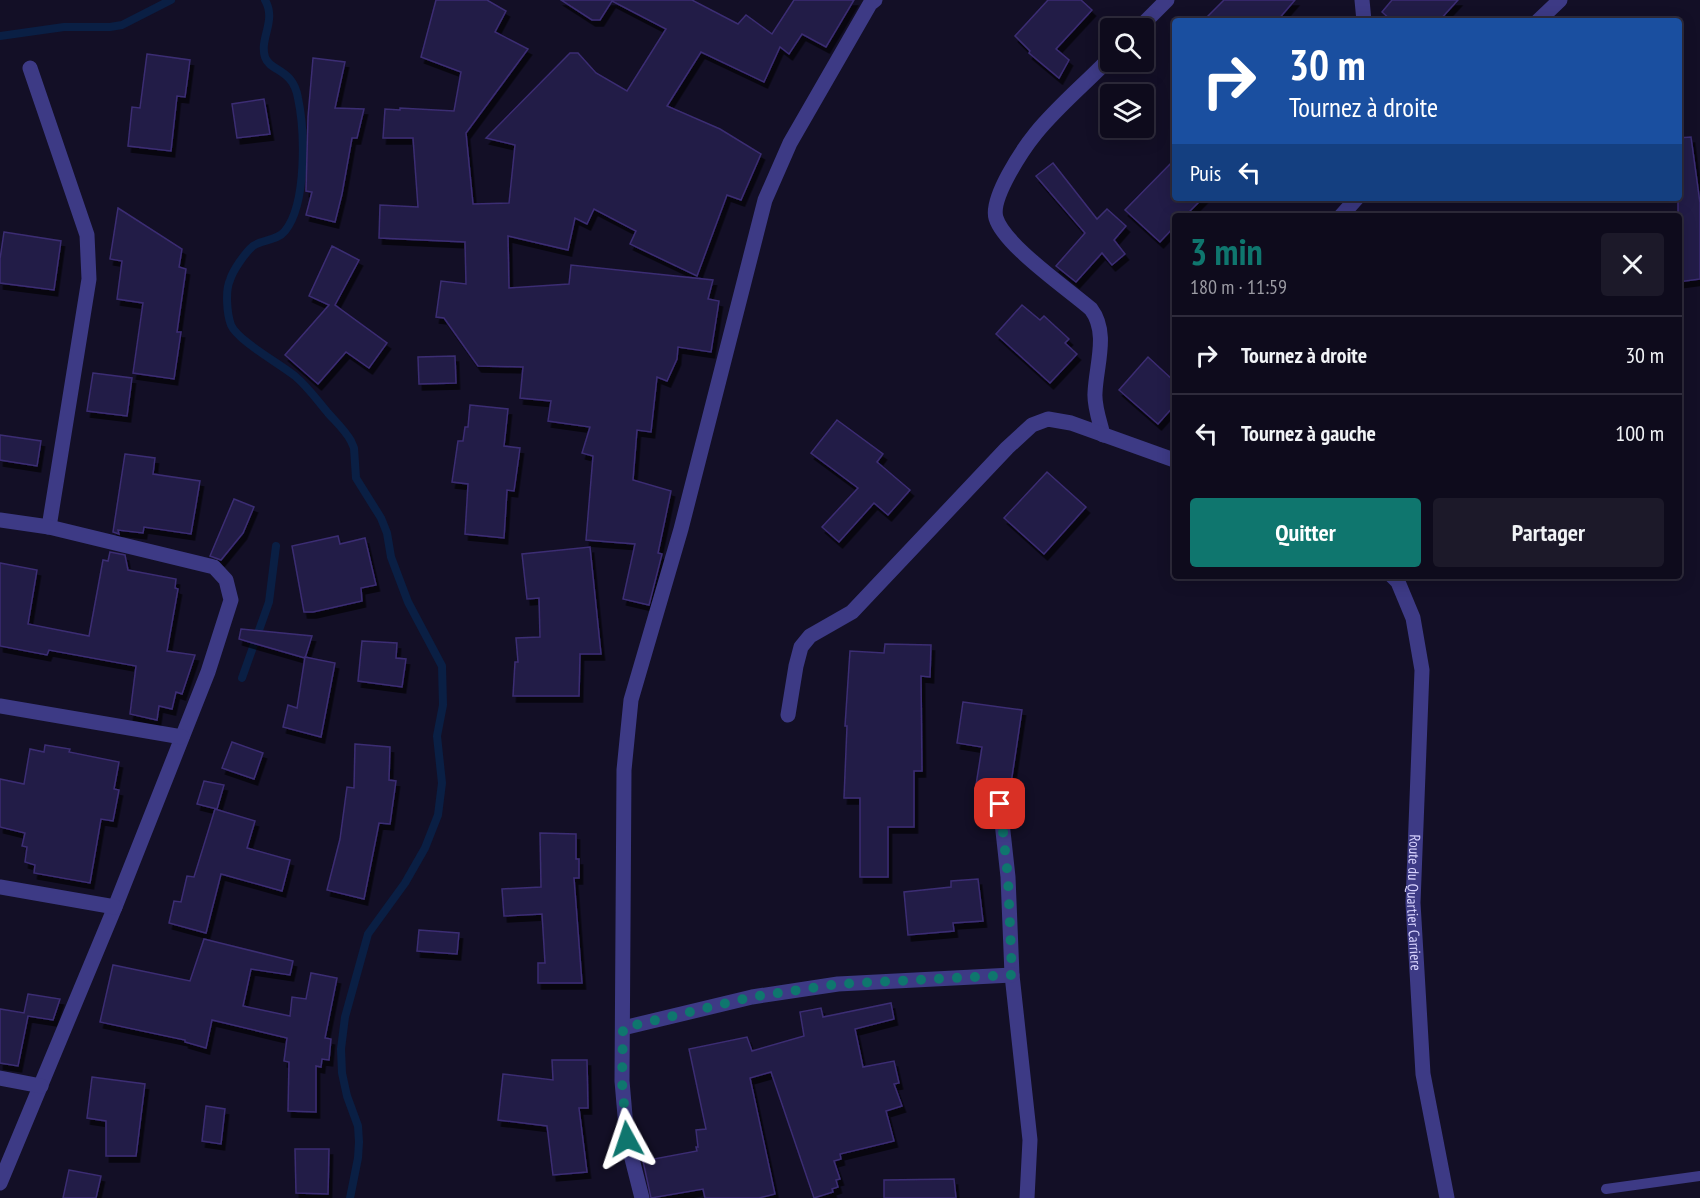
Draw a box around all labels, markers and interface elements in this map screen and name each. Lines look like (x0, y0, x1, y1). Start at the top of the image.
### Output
map controls (1100, 18, 1154, 138)
button: search (1100, 18, 1154, 72)
text: 30 m (1289, 37, 1366, 92)
icon: right (1190, 42, 1268, 120)
button: layers (1100, 84, 1154, 138)
text: Tournez à droite (1289, 90, 1438, 124)
icon: left (1233, 156, 1266, 189)
text: Puis (1190, 159, 1221, 187)
text: 3 min (1190, 228, 1263, 275)
button: close (1601, 233, 1664, 296)
text: 180 m · 11:59 (1190, 274, 1287, 300)
icon: right (1190, 339, 1223, 372)
text: Tournez à droite (1241, 341, 1367, 369)
text: 30 m (1625, 341, 1664, 369)
icon: left (1190, 417, 1223, 450)
text: Tournez à gauche (1241, 419, 1376, 447)
text: 100 m (1615, 419, 1664, 447)
button: Quitter (1190, 498, 1421, 567)
button: Partager (1433, 498, 1664, 567)
pin (974, 778, 1025, 829)
icon: arrive (983, 787, 1016, 820)
street label: Route du Quartier Carriere (1403, 834, 1426, 971)
position arrow (595, 1107, 659, 1171)

